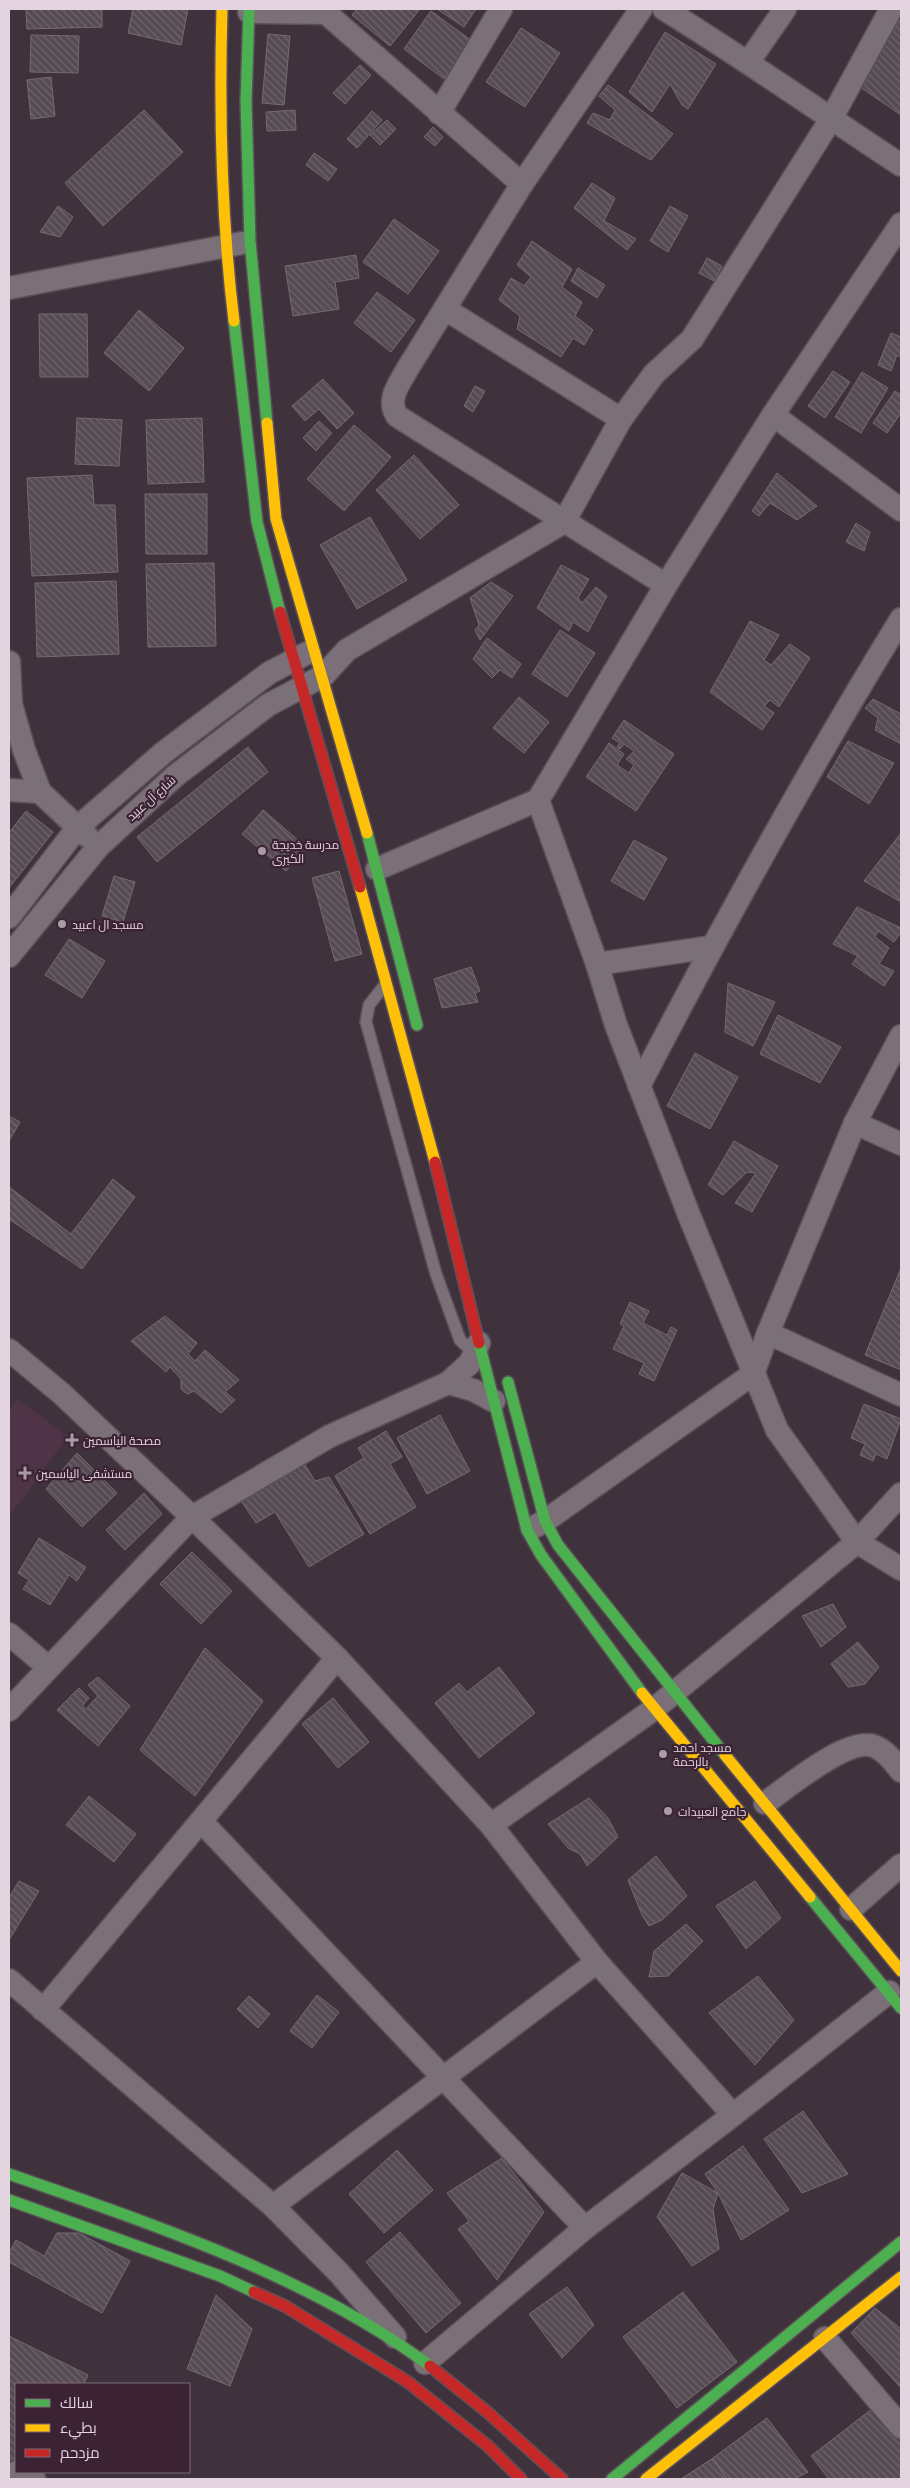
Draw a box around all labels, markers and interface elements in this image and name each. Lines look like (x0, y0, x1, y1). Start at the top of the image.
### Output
street label: شارع آل عبيد (124, 772, 179, 824)
place label: مدرسة خديجة الكبرى (272, 837, 339, 866)
marker: مدرسة خديجة الكبرى (256, 845, 268, 857)
place label: مسجد ال اعبيد (72, 917, 144, 932)
marker: مسجد ال اعبيد (56, 918, 68, 930)
marker: مصحة الياسمين (65, 1433, 79, 1447)
place label: مصحة الياسمين (83, 1433, 161, 1448)
marker: مستشفى الياسمين (18, 1466, 32, 1480)
place label: مستشفى الياسمين (36, 1466, 132, 1481)
place label: مسجد احمد بالرحمة (673, 1740, 732, 1769)
marker: مسجد احمد بالرحمة (657, 1748, 669, 1760)
place label: جامع العبيدات (678, 1804, 746, 1820)
marker: جامع العبيدات (662, 1805, 674, 1817)
legend (15, 2383, 190, 2473)
text: سالك (60, 2393, 93, 2412)
text: بطيء (60, 2418, 97, 2440)
text: مزدحم (60, 2443, 100, 2463)

